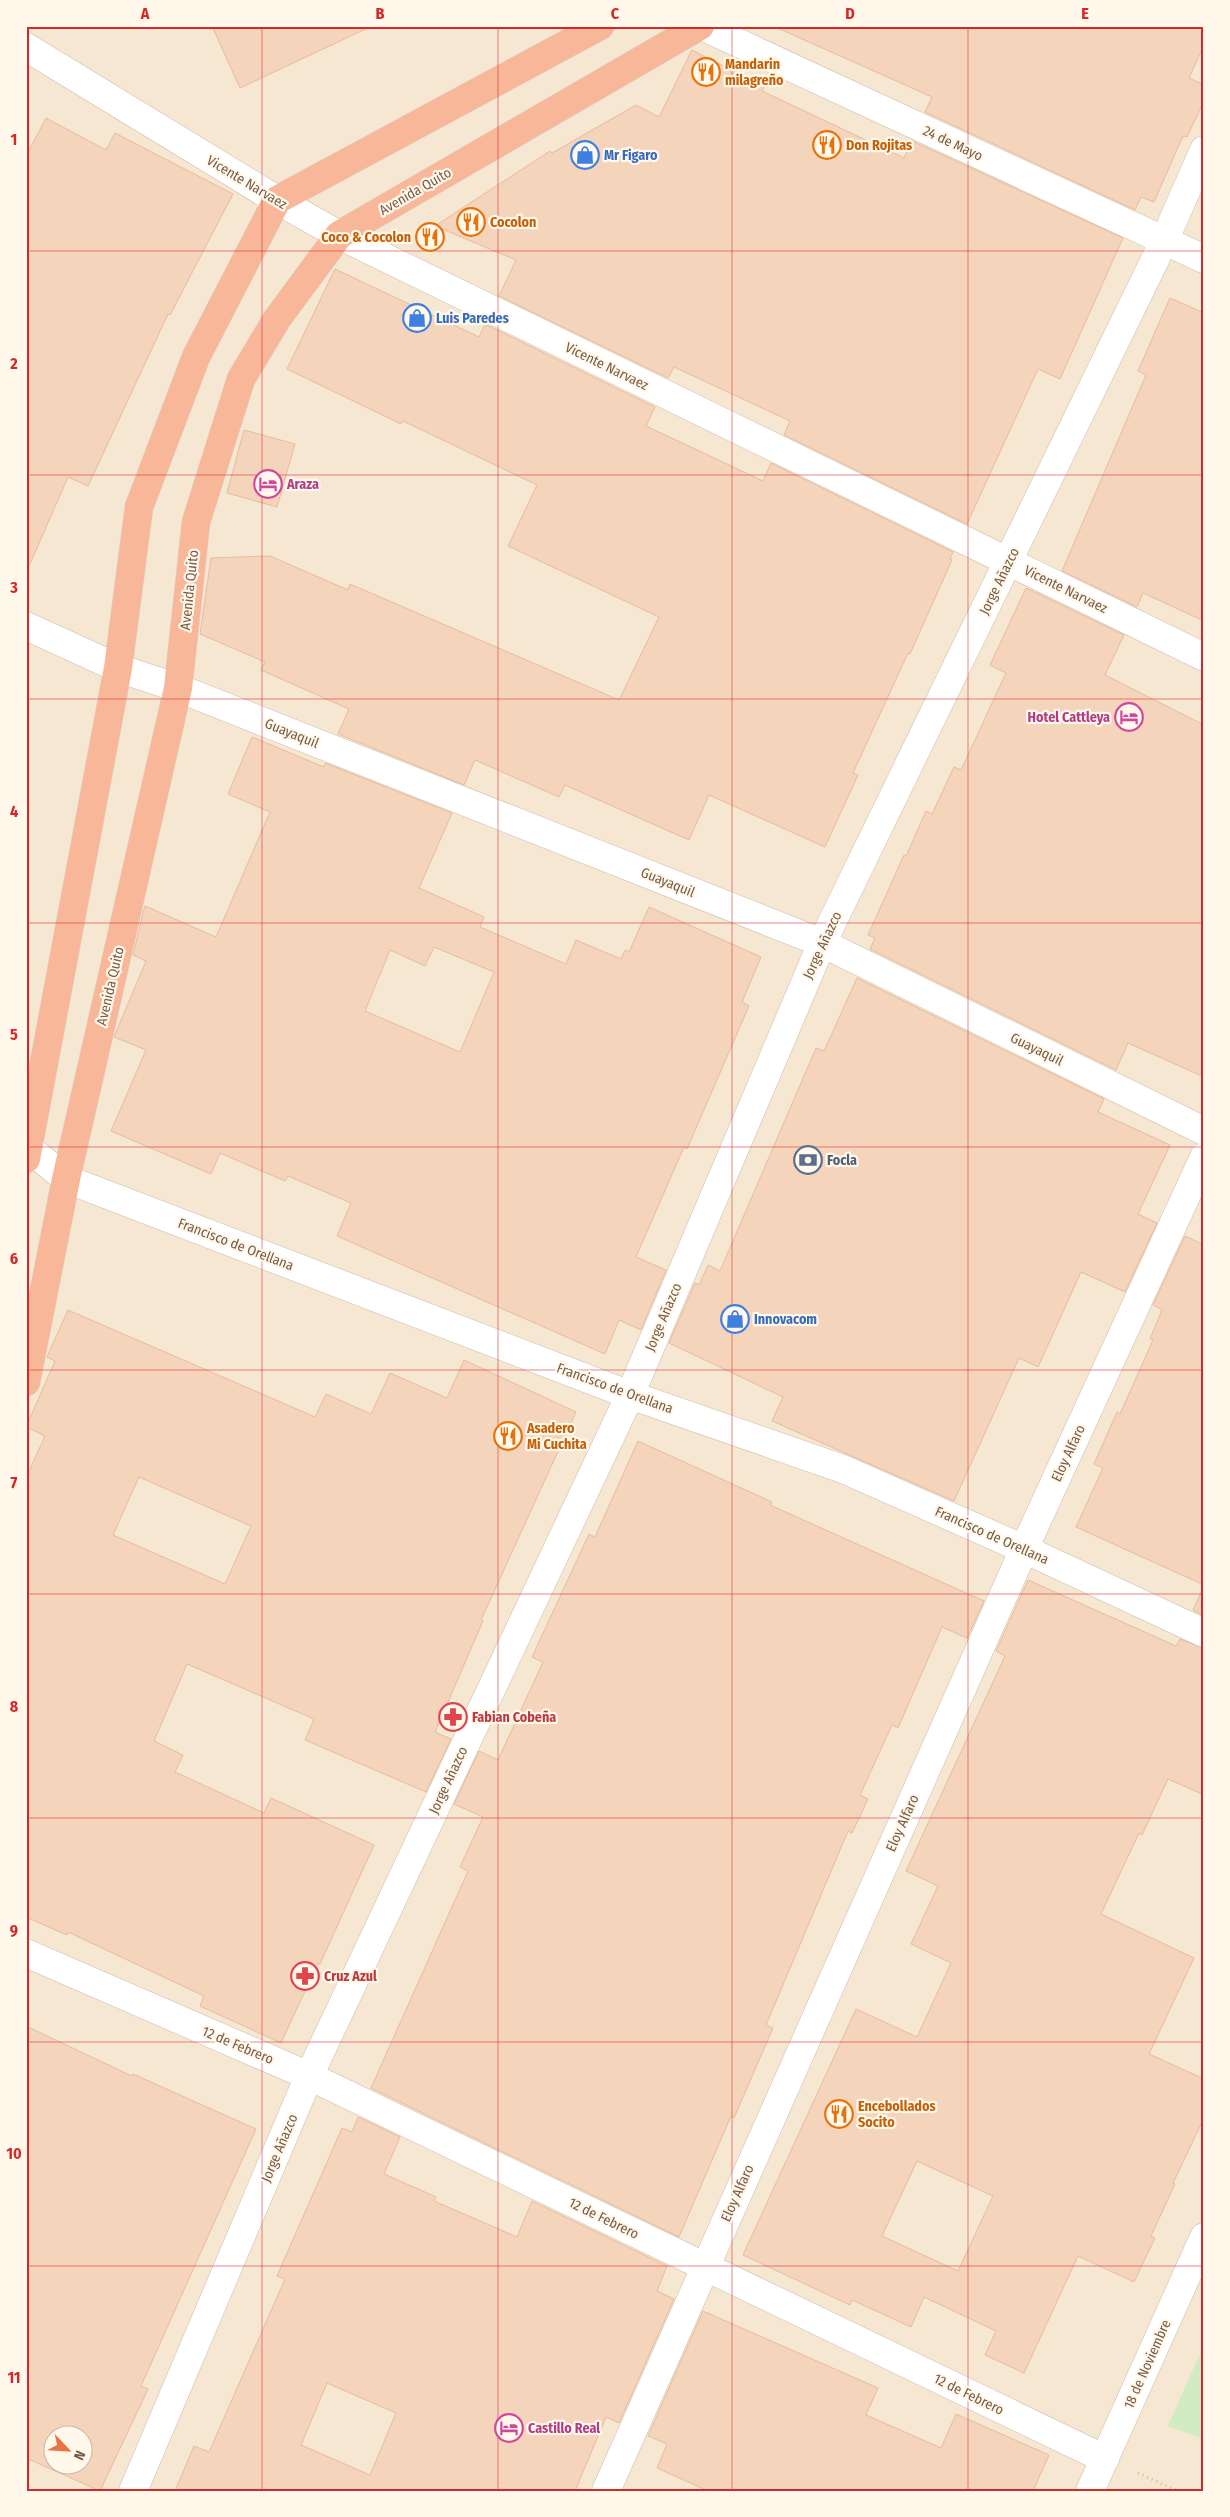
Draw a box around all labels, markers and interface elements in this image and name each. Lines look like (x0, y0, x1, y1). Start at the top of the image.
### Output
text: A (140, 4, 150, 23)
text: B (376, 4, 385, 23)
text: C (611, 4, 620, 23)
text: D (845, 4, 855, 23)
text: E (1081, 4, 1089, 23)
place label: Mandarin milagreño (725, 56, 784, 89)
restaurant icon: Mandarin milagreño (691, 57, 721, 87)
street label: 24 de Mayo (920, 122, 985, 165)
text: 1 (11, 130, 17, 149)
restaurant icon: Don Rojitas (812, 130, 842, 160)
place label: Don Rojitas (846, 137, 912, 154)
shop icon: Mr Figaro (570, 140, 600, 170)
place label: Mr Figaro (604, 147, 658, 164)
street label: Vicente Narvaez (203, 152, 290, 213)
street label: Avenida Quito (376, 164, 454, 219)
restaurant icon: Cocolon (456, 207, 486, 237)
place label: Cocolon (490, 214, 536, 231)
restaurant icon: Coco & Cocolon (415, 222, 445, 252)
place label: Coco & Cocolon (321, 229, 411, 246)
shop icon: Luis Paredes (402, 303, 432, 333)
place label: Luis Paredes (436, 310, 509, 327)
street label: Vicente Narvaez (562, 339, 652, 394)
text: 2 (9, 354, 18, 373)
hotel icon: Araza (253, 469, 283, 499)
place label: Araza (286, 476, 319, 493)
street label: Jorge Añazco (976, 545, 1023, 618)
street label: Avenida Quito (177, 549, 202, 631)
street label: Vicente Narvaez (1021, 562, 1111, 617)
text: 3 (9, 578, 18, 597)
hotel icon: Hotel Cattleya (1114, 702, 1144, 732)
place label: Hotel Cattleya (1028, 709, 1110, 726)
street label: Guayaquil (262, 715, 322, 752)
text: 4 (10, 802, 18, 821)
street label: Guayaquil (638, 864, 698, 901)
street label: Jorge Añazco (799, 909, 845, 982)
street label: Avenida Quito (93, 945, 128, 1027)
text: 5 (10, 1025, 18, 1044)
street label: Guayaquil (1007, 1029, 1066, 1070)
bank icon: Focla (793, 1145, 823, 1175)
place label: Focla (827, 1152, 857, 1169)
street label: Francisco de Orellana (176, 1215, 296, 1274)
text: 6 (10, 1249, 18, 1268)
street label: Jorge Añazco (641, 1280, 685, 1354)
shop icon: Innovacom (720, 1304, 750, 1334)
place label: Innovacom (754, 1311, 817, 1328)
street label: Francisco de Orellana (554, 1360, 675, 1417)
place label: Asadero Mi Cuchita (526, 1420, 587, 1453)
restaurant icon: Asadero Mi Cuchita (493, 1421, 523, 1451)
street label: Eloy Alfaro (1048, 1422, 1089, 1484)
text: 7 (11, 1473, 18, 1492)
street label: Francisco de Orellana (932, 1503, 1051, 1568)
text: 8 (10, 1697, 19, 1716)
pharmacy icon: Fabian Cobeña (438, 1702, 468, 1732)
place label: Fabian Cobeña (472, 1709, 556, 1726)
street label: Jorge Añazco (425, 1744, 471, 1817)
street label: Eloy Alfaro (882, 1792, 923, 1854)
text: 9 (10, 1921, 18, 1940)
pharmacy icon: Cruz Azul (290, 1961, 320, 1991)
place label: Cruz Azul (324, 1968, 377, 1985)
street label: 12 de Febrero (200, 2023, 276, 2068)
place label: Encebollados Socito (858, 2098, 936, 2131)
restaurant icon: Encebollados Socito (824, 2099, 854, 2129)
street label: Jorge Añazco (257, 2111, 301, 2185)
text: 10 (6, 2144, 22, 2163)
street label: Eloy Alfaro (717, 2162, 758, 2224)
street label: 12 de Febrero (566, 2194, 642, 2243)
street label: 18 de Noviembre (1120, 2317, 1175, 2411)
text: 11 (7, 2368, 21, 2387)
street label: 12 de Febrero (931, 2370, 1007, 2419)
hotel icon: Castillo Real (494, 2413, 524, 2443)
place label: Castillo Real (528, 2420, 600, 2437)
north arrow (42, 2424, 92, 2474)
text: N (70, 2448, 89, 2463)

